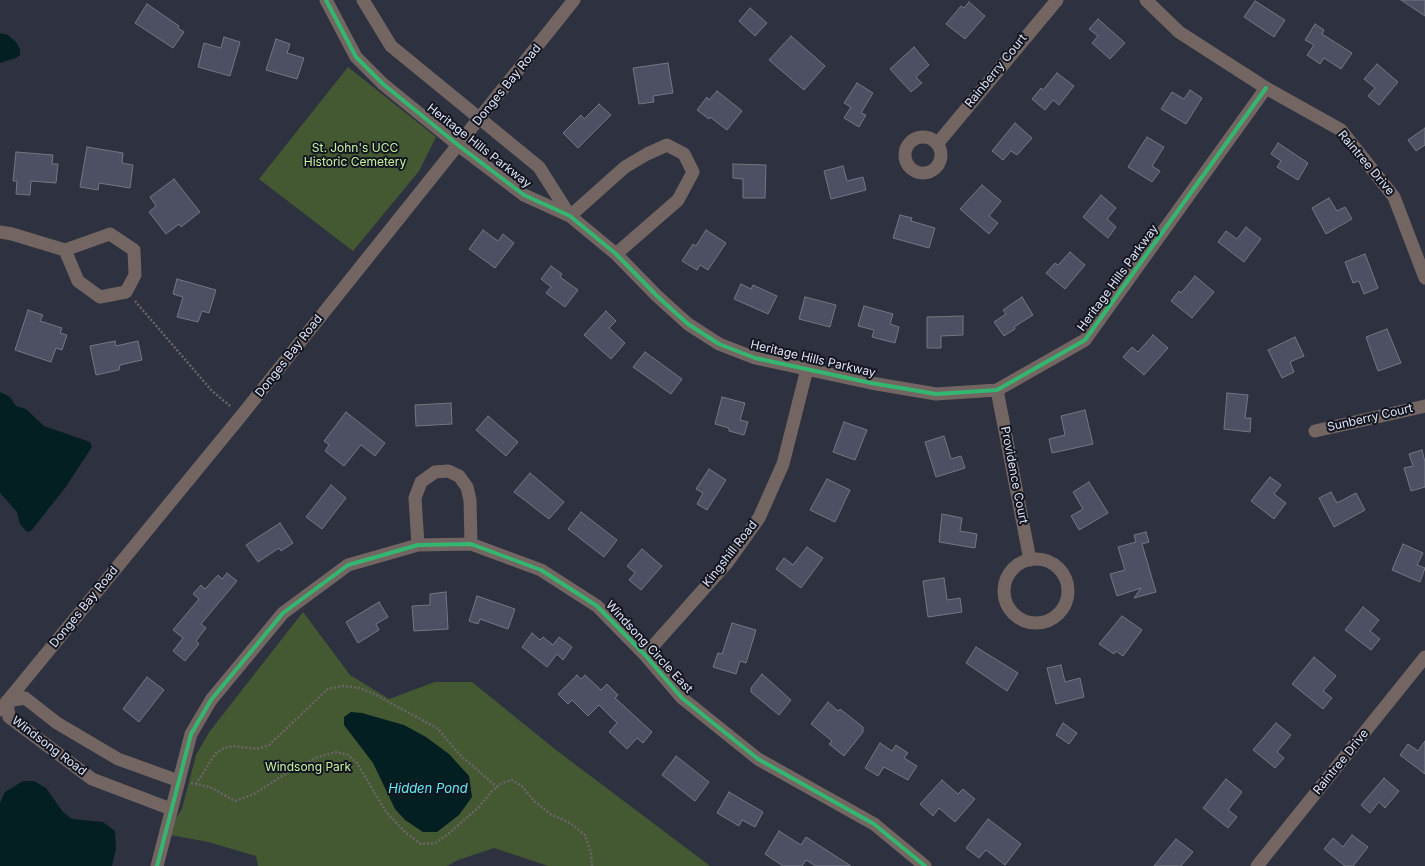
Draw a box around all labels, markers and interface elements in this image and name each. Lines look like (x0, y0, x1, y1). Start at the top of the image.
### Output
street label: Rainberry Court (962, 32, 1030, 110)
street label: Donges Bay Road (470, 41, 544, 129)
street label: Heritage Hills Parkway (424, 101, 534, 191)
street label: Raintree Drive (1335, 128, 1397, 198)
park label: St. John's UCC Historic Cemetery (304, 141, 406, 169)
street label: Heritage Hills Parkway (1075, 222, 1161, 334)
street label: Donges Bay Road (252, 312, 326, 400)
street label: Heritage Hills Parkway (749, 338, 877, 380)
street label: Sunberry Court (1326, 401, 1414, 435)
street label: Providence Court (997, 425, 1031, 525)
street label: Kingshill Road (700, 518, 760, 590)
street label: Donges Bay Road (47, 563, 121, 651)
street label: Windsong Circle East (603, 598, 695, 696)
street label: Windsong Road (9, 713, 89, 779)
street label: Raintree Drive (1310, 726, 1372, 798)
park label: Windsong Park (265, 760, 351, 774)
water label: Hidden Pond (388, 781, 468, 797)

